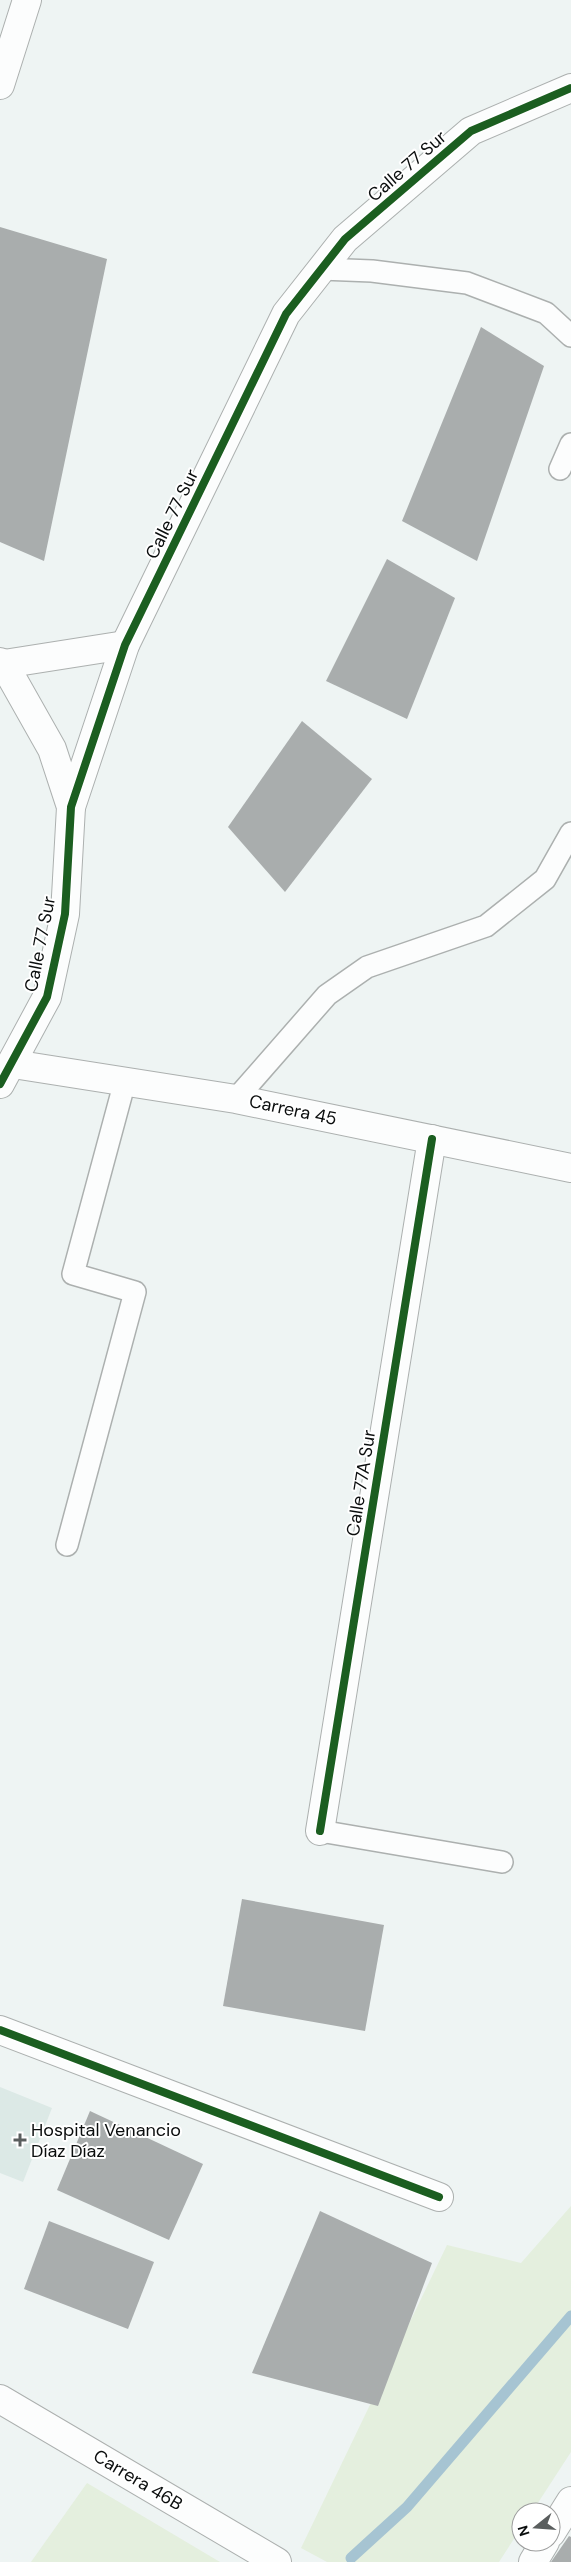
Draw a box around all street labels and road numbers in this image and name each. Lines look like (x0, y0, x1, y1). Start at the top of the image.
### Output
street label: Calle 77 Sur (362, 125, 452, 207)
street label: Calle 77 Sur (140, 465, 204, 563)
street label: Calle 77 Sur (19, 894, 61, 994)
street label: Carrera 45 (247, 1089, 339, 1131)
street label: Calle 77A Sur (341, 1428, 381, 1538)
street label: Carrera 46B (89, 2444, 187, 2516)

